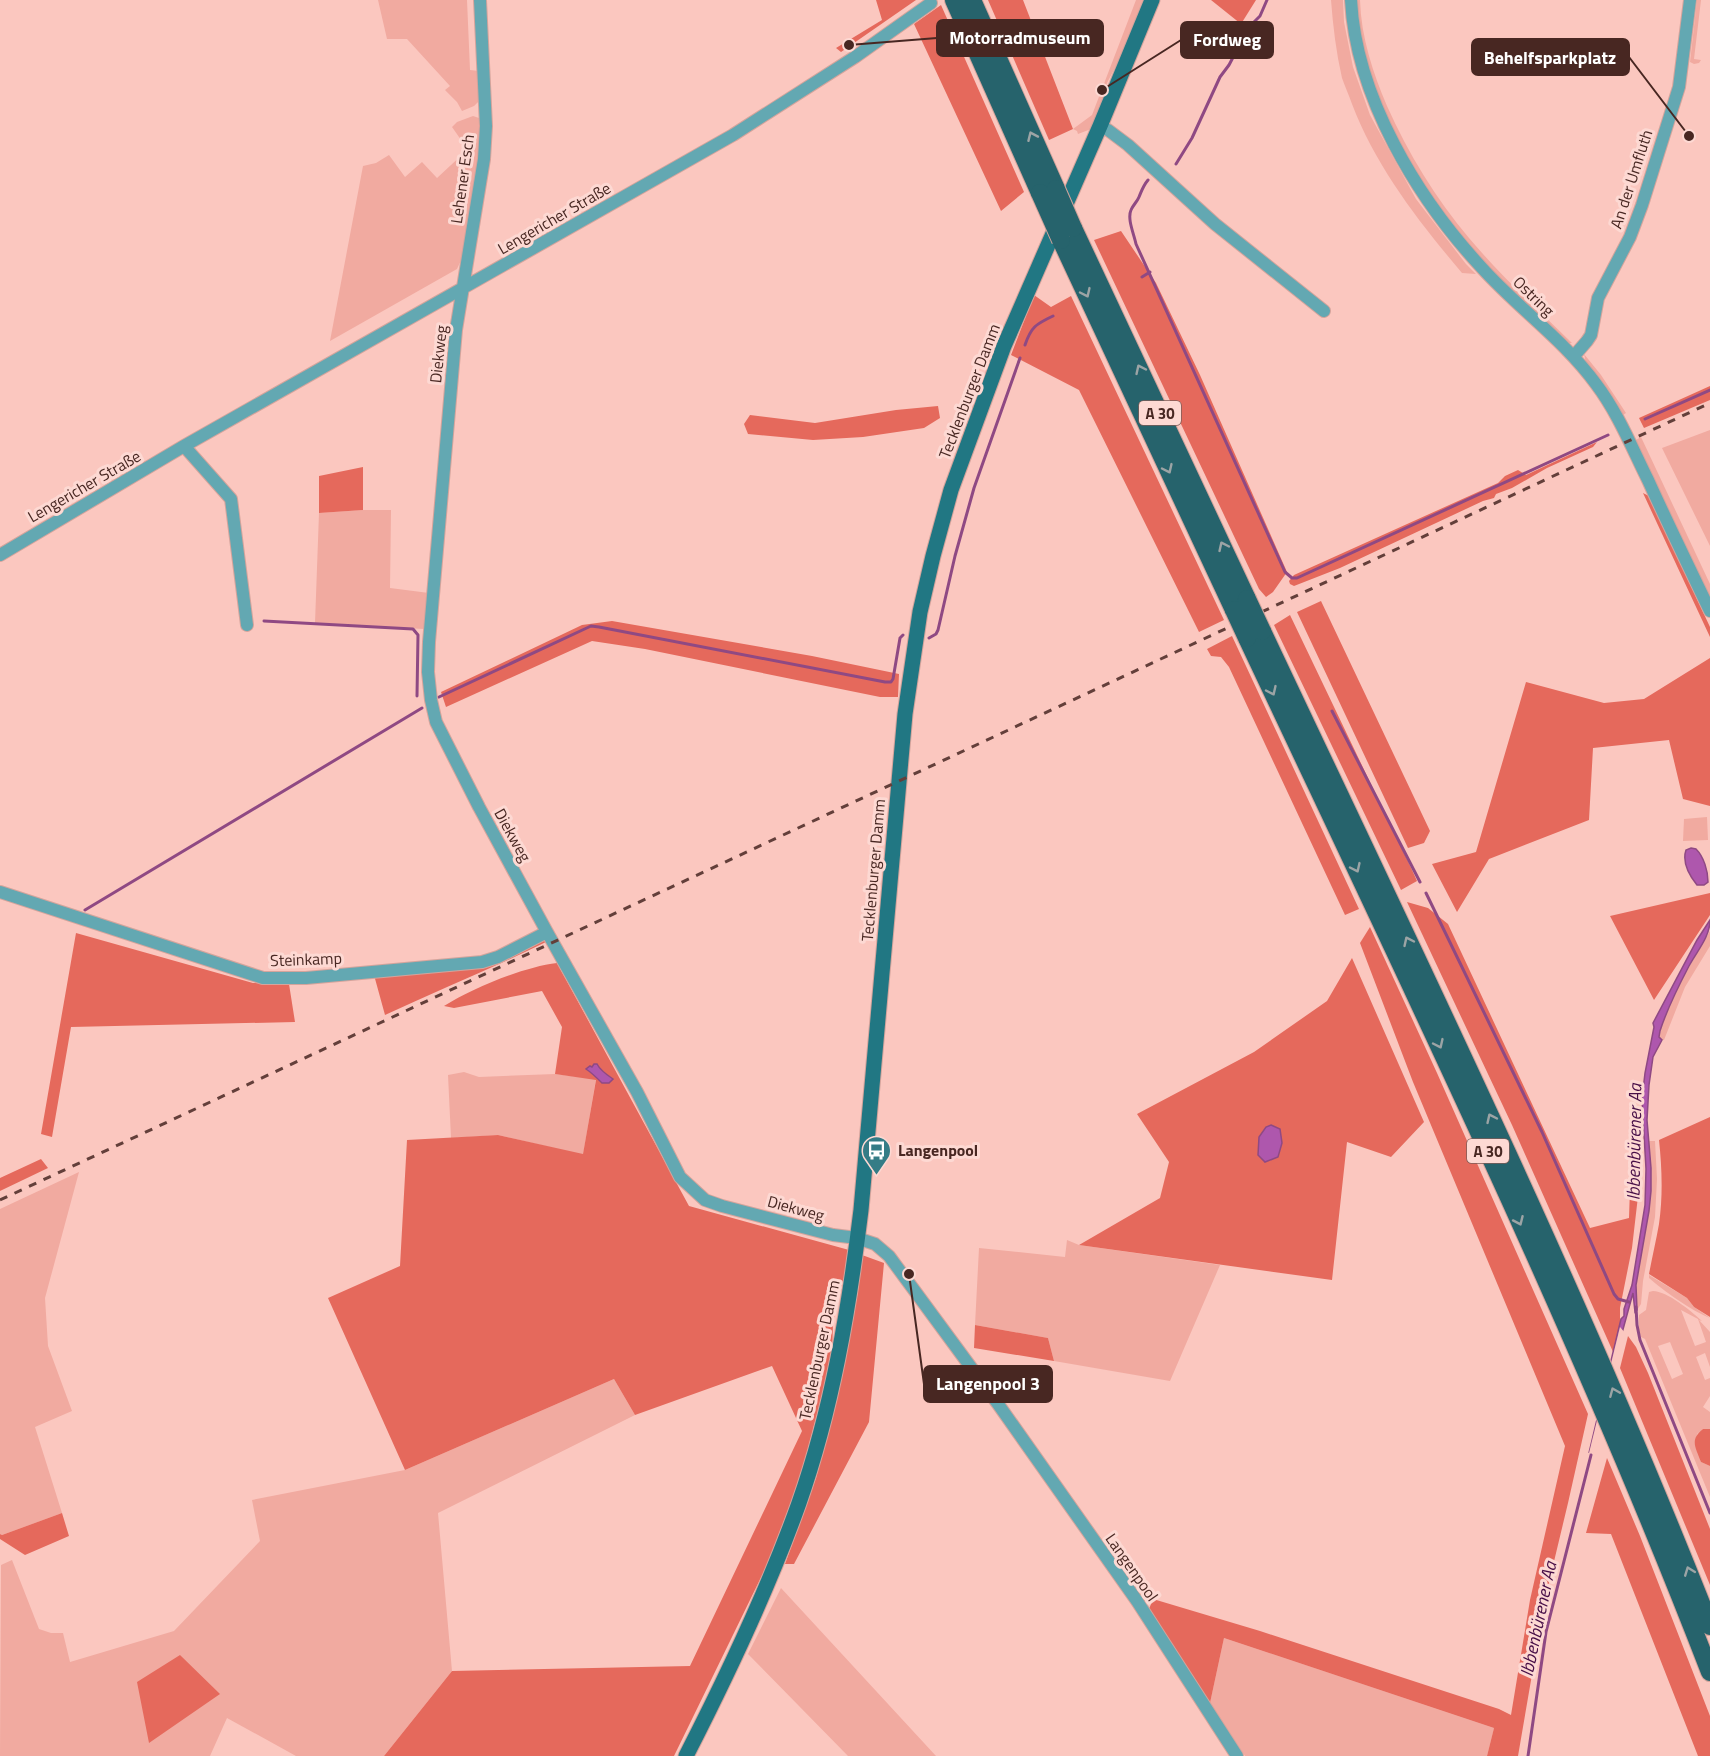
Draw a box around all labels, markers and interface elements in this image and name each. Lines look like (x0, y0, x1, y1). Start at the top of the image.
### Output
callout: Motorradmuseum (937, 20, 1103, 56)
callout: Fordweg (1181, 22, 1273, 58)
text: Motorradmuseum (949, 24, 1091, 51)
text: Fordweg (1193, 26, 1261, 53)
callout: Behelfsparkplatz (1472, 39, 1629, 75)
text: Behelfsparkplatz (1484, 44, 1616, 71)
street label: An der Umfluth (1604, 126, 1658, 232)
one-way arrow (1027, 131, 1039, 142)
street label: Lehener Esch (444, 133, 480, 225)
street label: Lengericher Straße (493, 176, 615, 260)
street label: Ostring (1508, 270, 1560, 322)
one-way arrow (1078, 286, 1090, 297)
street label: Tecklenburger Damm (932, 320, 1006, 462)
street label: Diekweg (423, 324, 453, 384)
one-way arrow (1135, 365, 1147, 376)
road number: A 30 (1139, 401, 1181, 425)
street label: Lengericher Straße (23, 444, 145, 528)
one-way arrow (1161, 463, 1173, 474)
one-way arrow (1218, 541, 1230, 552)
one-way arrow (1265, 685, 1277, 696)
street label: Tecklenburger Damm (855, 798, 891, 942)
street label: Diekweg (488, 804, 538, 866)
one-way arrow (1348, 861, 1360, 872)
one-way arrow (1404, 937, 1416, 948)
street label: Steinkamp (270, 946, 342, 972)
one-way arrow (1431, 1037, 1443, 1048)
water label: Ibbenbürener Aa (1619, 1082, 1649, 1201)
one-way arrow (1487, 1113, 1499, 1124)
bus stop icon: Langenpool (861, 1134, 893, 1176)
place label: Langenpool (898, 1138, 978, 1162)
road number: A 30 (1467, 1139, 1509, 1163)
street label: Diekweg (765, 1189, 827, 1227)
one-way arrow (1512, 1215, 1524, 1226)
street label: Tecklenburger Damm (792, 1278, 846, 1422)
callout: Langenpool 3 (924, 1366, 1052, 1402)
text: Langenpool 3 (936, 1370, 1040, 1397)
one-way arrow (1609, 1387, 1621, 1398)
street label: Langenpool (1100, 1528, 1164, 1606)
water label: Ibbenbürener Aa (1513, 1558, 1564, 1679)
one-way arrow (1683, 1567, 1696, 1577)

